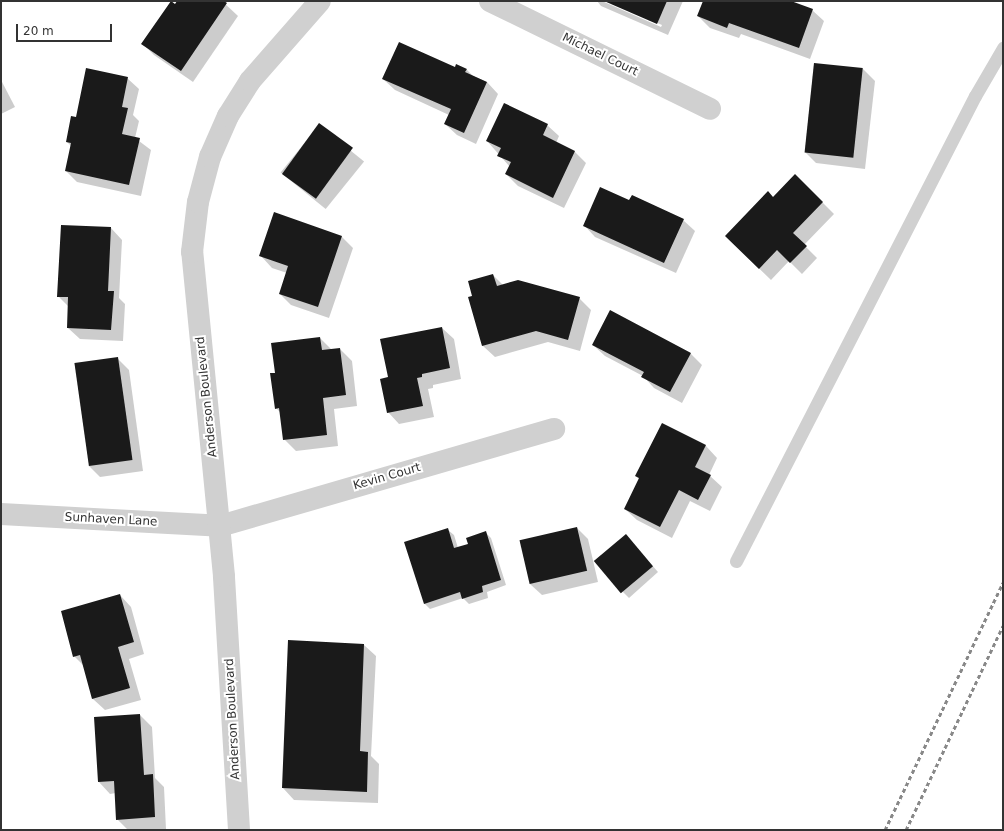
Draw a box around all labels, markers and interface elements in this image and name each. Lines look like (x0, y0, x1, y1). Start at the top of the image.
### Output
scale bar (18, 16, 114, 42)
text: 20 m (23, 24, 54, 38)
street label: Michael Court (560, 30, 640, 80)
street label: Anderson Boulevard (193, 336, 221, 458)
street label: Kevin Court (352, 461, 422, 493)
street label: Sunhaven Lane (64, 510, 158, 530)
street label: Anderson Boulevard (223, 658, 243, 780)

